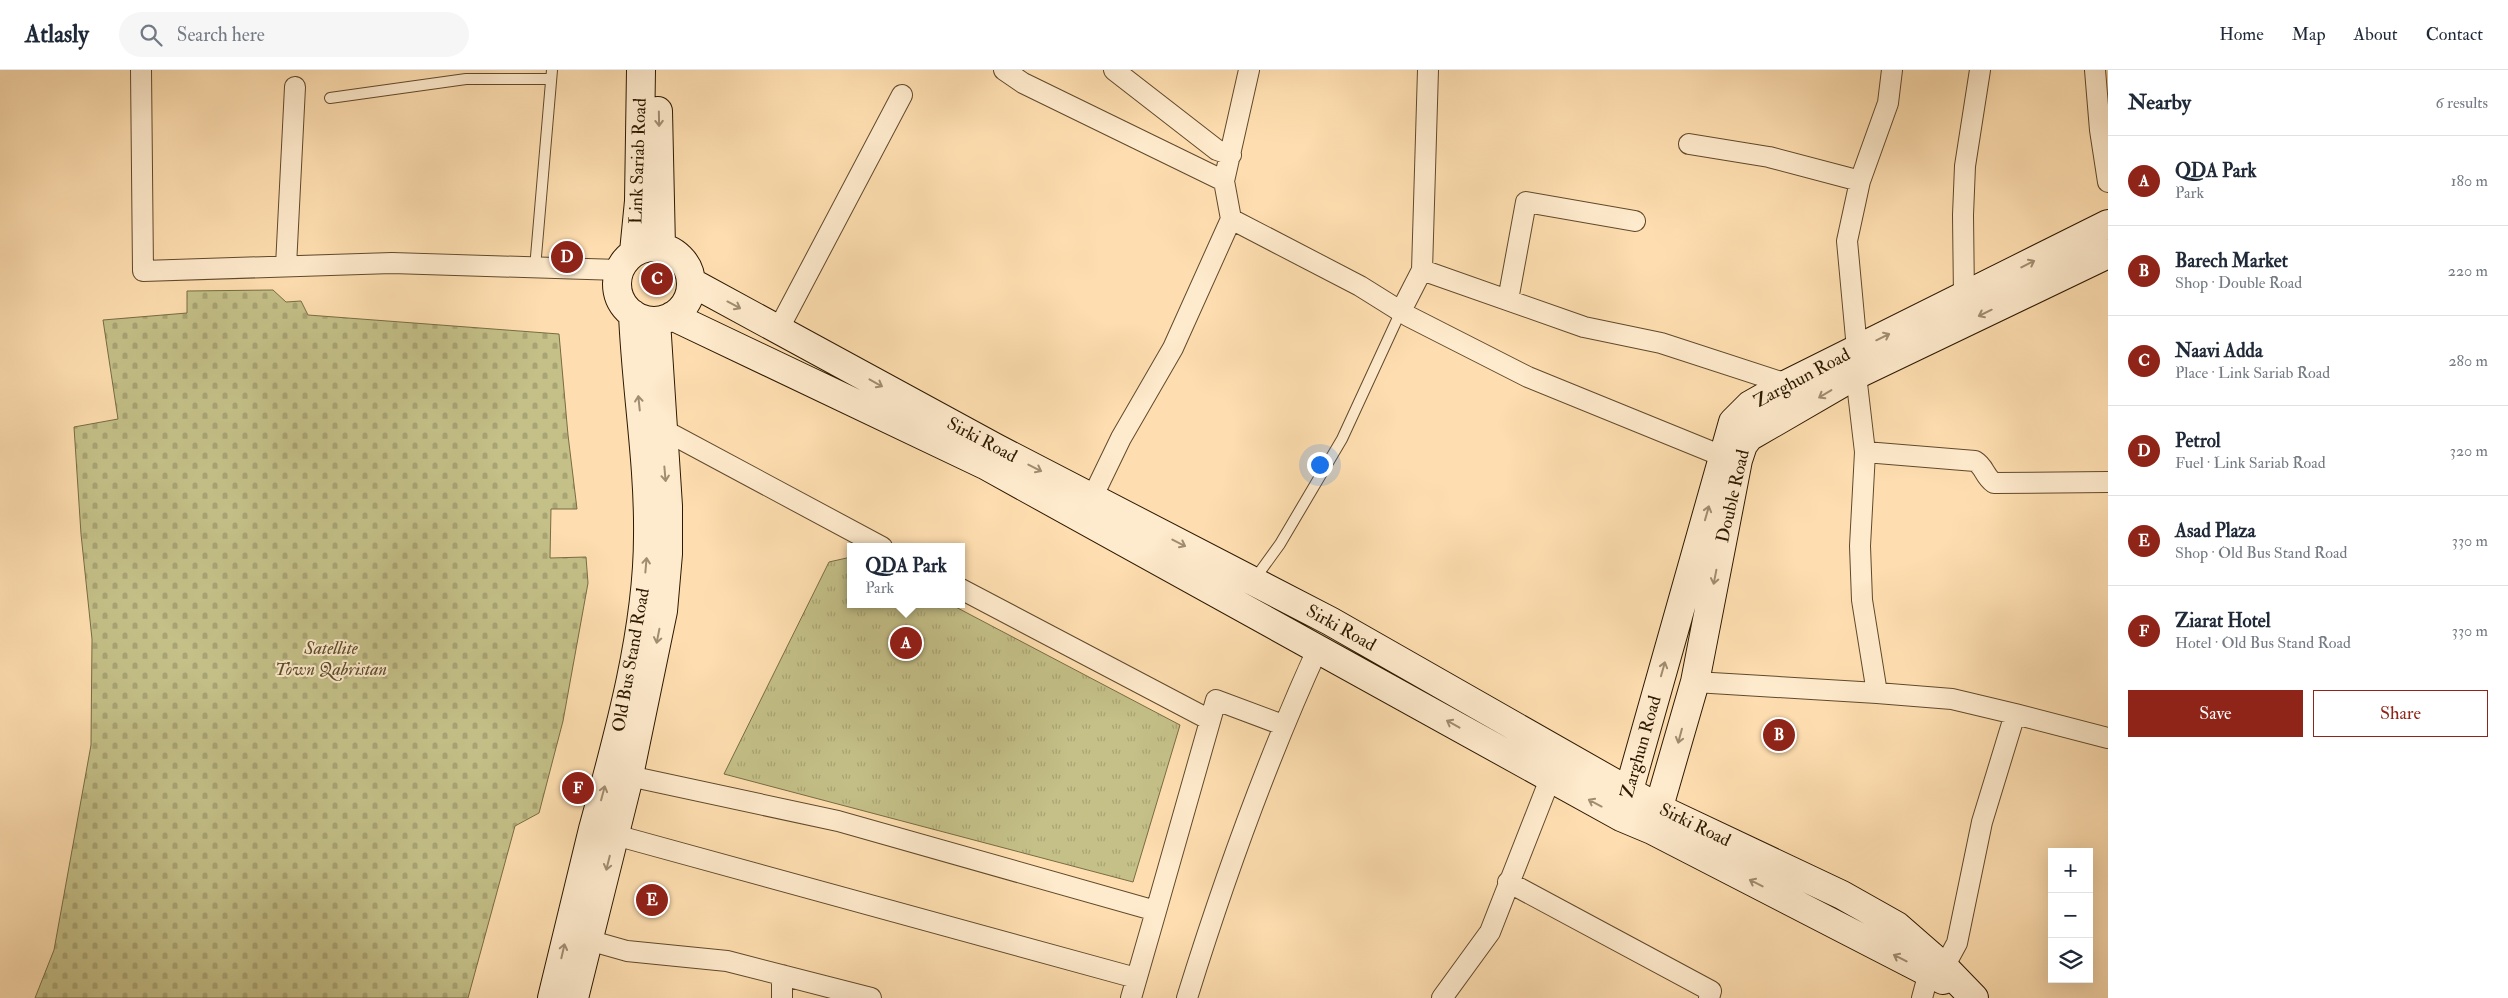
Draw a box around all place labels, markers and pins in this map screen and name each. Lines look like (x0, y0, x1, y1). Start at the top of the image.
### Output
pin: D (551, 238, 583, 276)
pin: C (641, 260, 673, 298)
pin: A (890, 624, 922, 662)
pin: B (1763, 716, 1795, 754)
pin: F (562, 769, 594, 807)
pin: E (636, 881, 668, 919)

